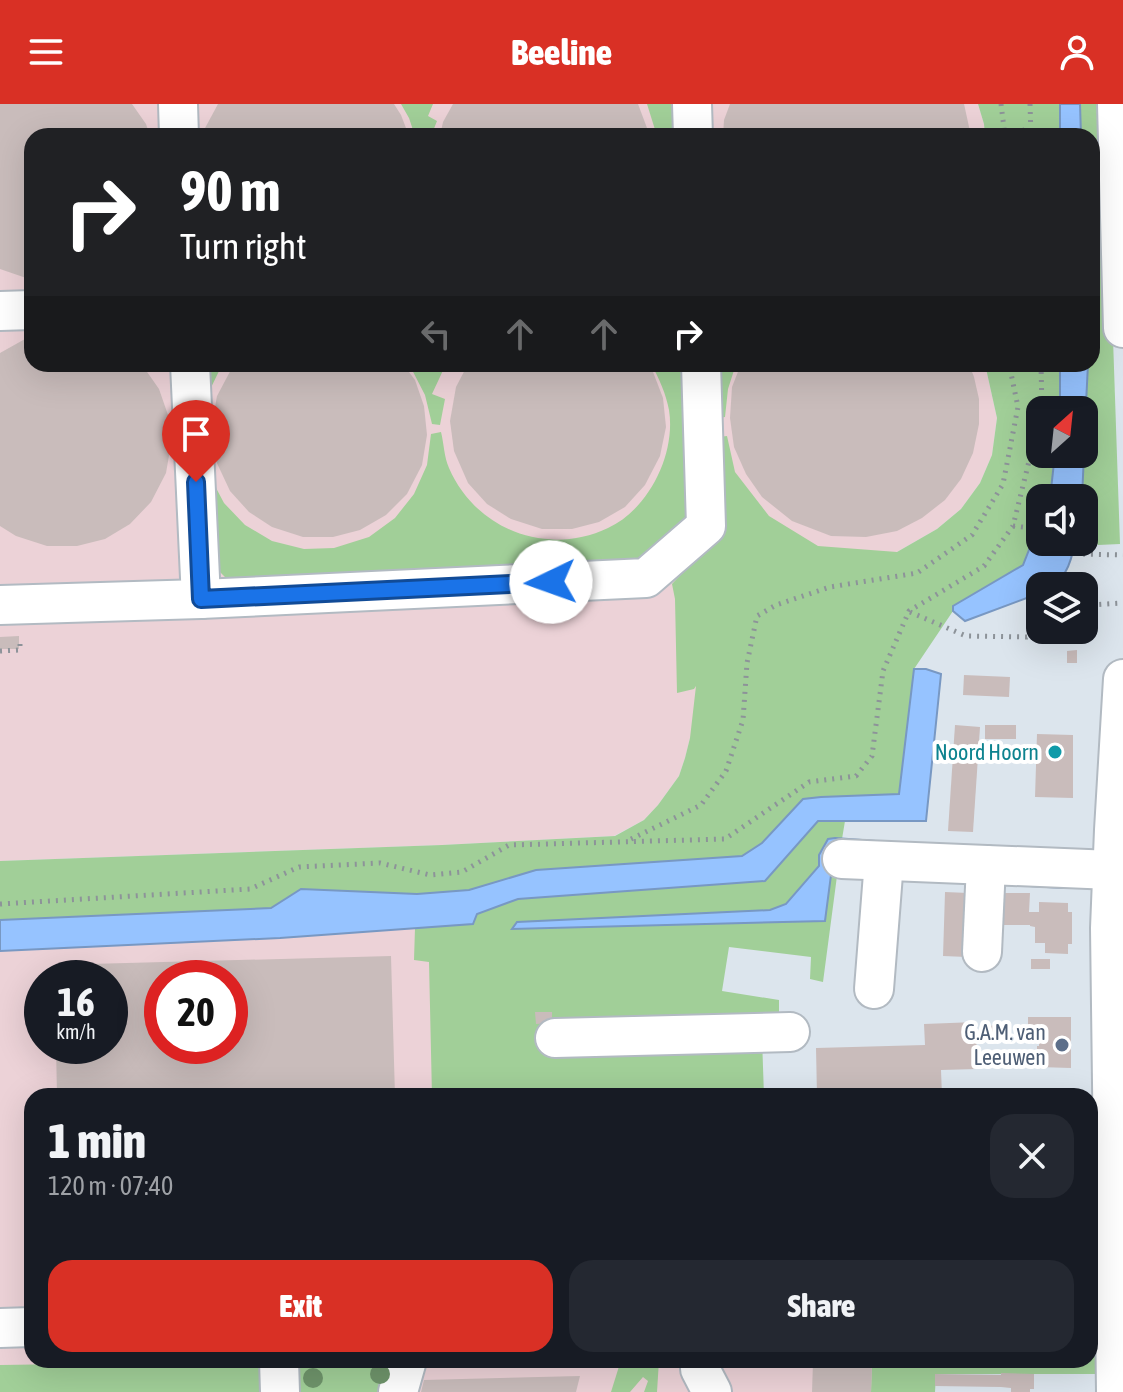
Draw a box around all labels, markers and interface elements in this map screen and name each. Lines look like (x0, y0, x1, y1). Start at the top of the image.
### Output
icon: menu (24, 30, 68, 74)
icon: person (1055, 30, 1099, 74)
text: Beeline (511, 31, 612, 73)
text: 90 m (180, 159, 281, 223)
icon: right (48, 160, 152, 264)
text: Turn right (180, 225, 307, 267)
icon: left (414, 312, 458, 356)
icon: ahead (498, 312, 542, 356)
icon: ahead (582, 312, 626, 356)
icon: right (666, 312, 710, 356)
north arrow (1026, 396, 1098, 468)
map controls (1026, 396, 1098, 644)
pin (162, 400, 230, 482)
icon: arrive (174, 412, 218, 456)
button: sound (1026, 484, 1098, 556)
position arrow (509, 540, 593, 624)
button: layers (1026, 572, 1098, 644)
place label: Noord Hoorn (935, 739, 1039, 765)
marker: Noord Hoorn (1046, 743, 1064, 761)
speed limit sign: 20 (144, 960, 248, 1064)
text: 16 (57, 979, 95, 1024)
place label: G.A.M. van Leeuwen (964, 1019, 1046, 1070)
text: km/h (56, 1020, 96, 1043)
marker: G.A.M. van Leeuwen (1053, 1036, 1071, 1054)
text: 1 min (48, 1113, 146, 1168)
button: close (990, 1114, 1074, 1198)
text: 120 m · 07:40 (48, 1171, 173, 1201)
button: Exit (48, 1260, 553, 1352)
button: Share (569, 1260, 1074, 1352)

